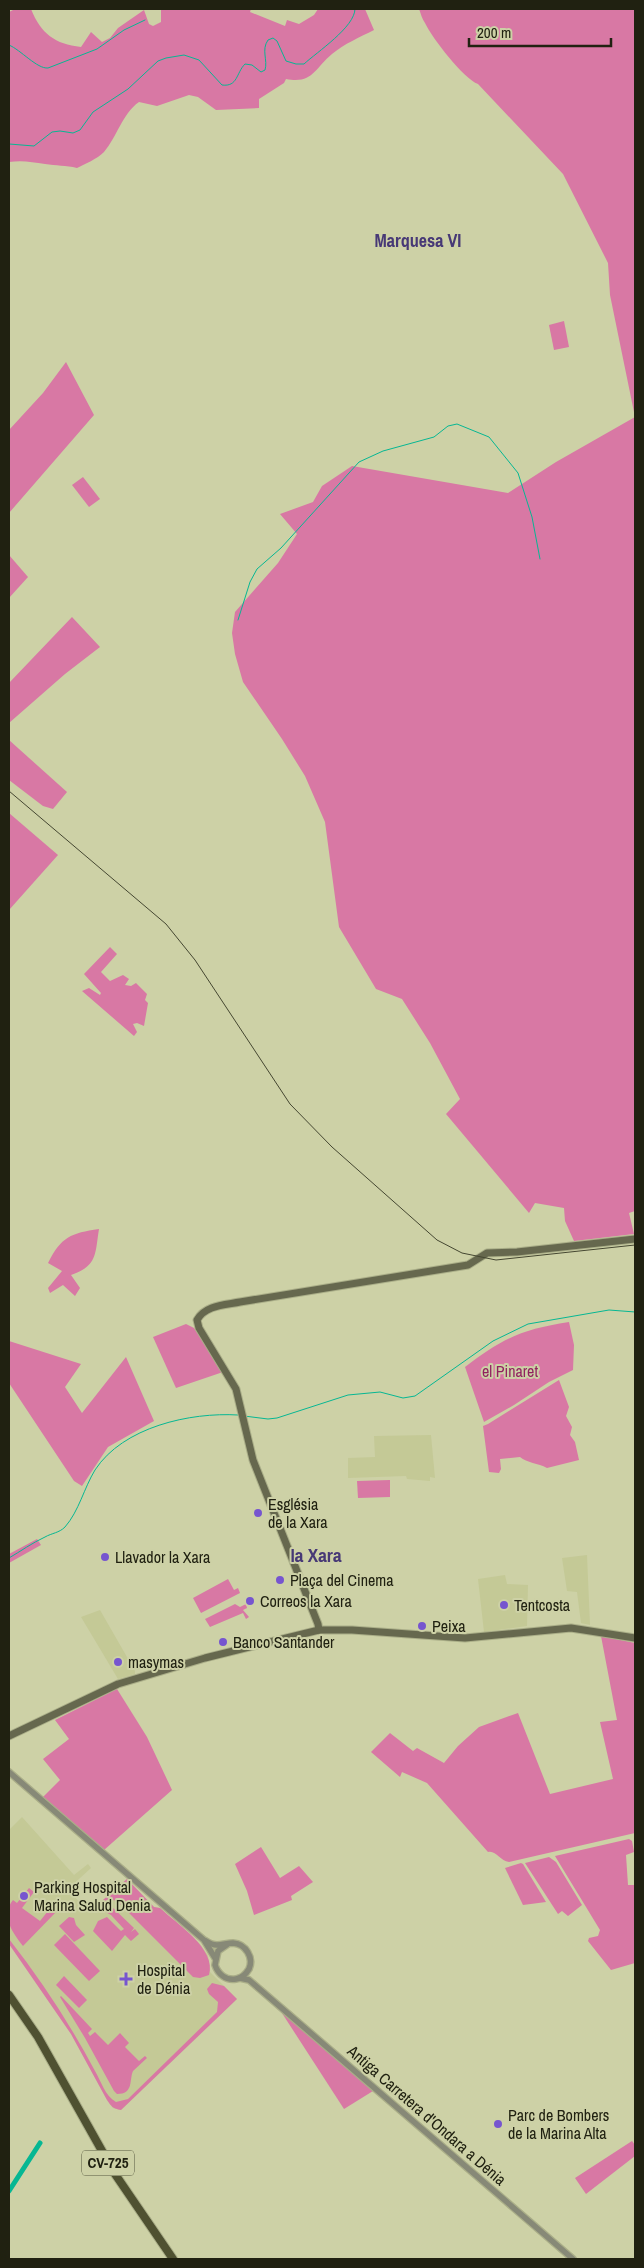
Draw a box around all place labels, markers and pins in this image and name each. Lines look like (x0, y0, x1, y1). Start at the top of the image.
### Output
place label: Església de la Xara (268, 1493, 328, 1533)
marker: Església de la Xara (252, 1507, 264, 1519)
place label: Llavador la Xara (115, 1546, 211, 1568)
marker: Llavador la Xara (99, 1551, 111, 1563)
place label: Plaça del Cinema (290, 1569, 394, 1591)
marker: Plaça del Cinema (274, 1574, 286, 1586)
place label: Correos la Xara (260, 1590, 352, 1612)
place label: Tentcosta (514, 1594, 571, 1616)
marker: Correos la Xara (244, 1595, 256, 1607)
marker: Tentcosta (498, 1599, 510, 1611)
place label: Peixa (432, 1615, 466, 1637)
marker: Peixa (416, 1620, 428, 1632)
place label: Banco Santander (233, 1631, 335, 1653)
marker: Banco Santander (217, 1636, 229, 1648)
place label: masymas (128, 1651, 184, 1673)
marker: masymas (112, 1656, 124, 1668)
place label: Parking Hospital Marina Salud Denia (34, 1876, 151, 1916)
marker: Parking Hospital Marina Salud Denia (18, 1890, 30, 1902)
place label: Hospital de Dénia (137, 1959, 191, 1999)
marker: Hospital de Dénia (119, 1972, 133, 1986)
place label: Parc de Bombers de la Marina Alta (508, 2104, 609, 2144)
marker: Parc de Bombers de la Marina Alta (492, 2118, 504, 2130)

